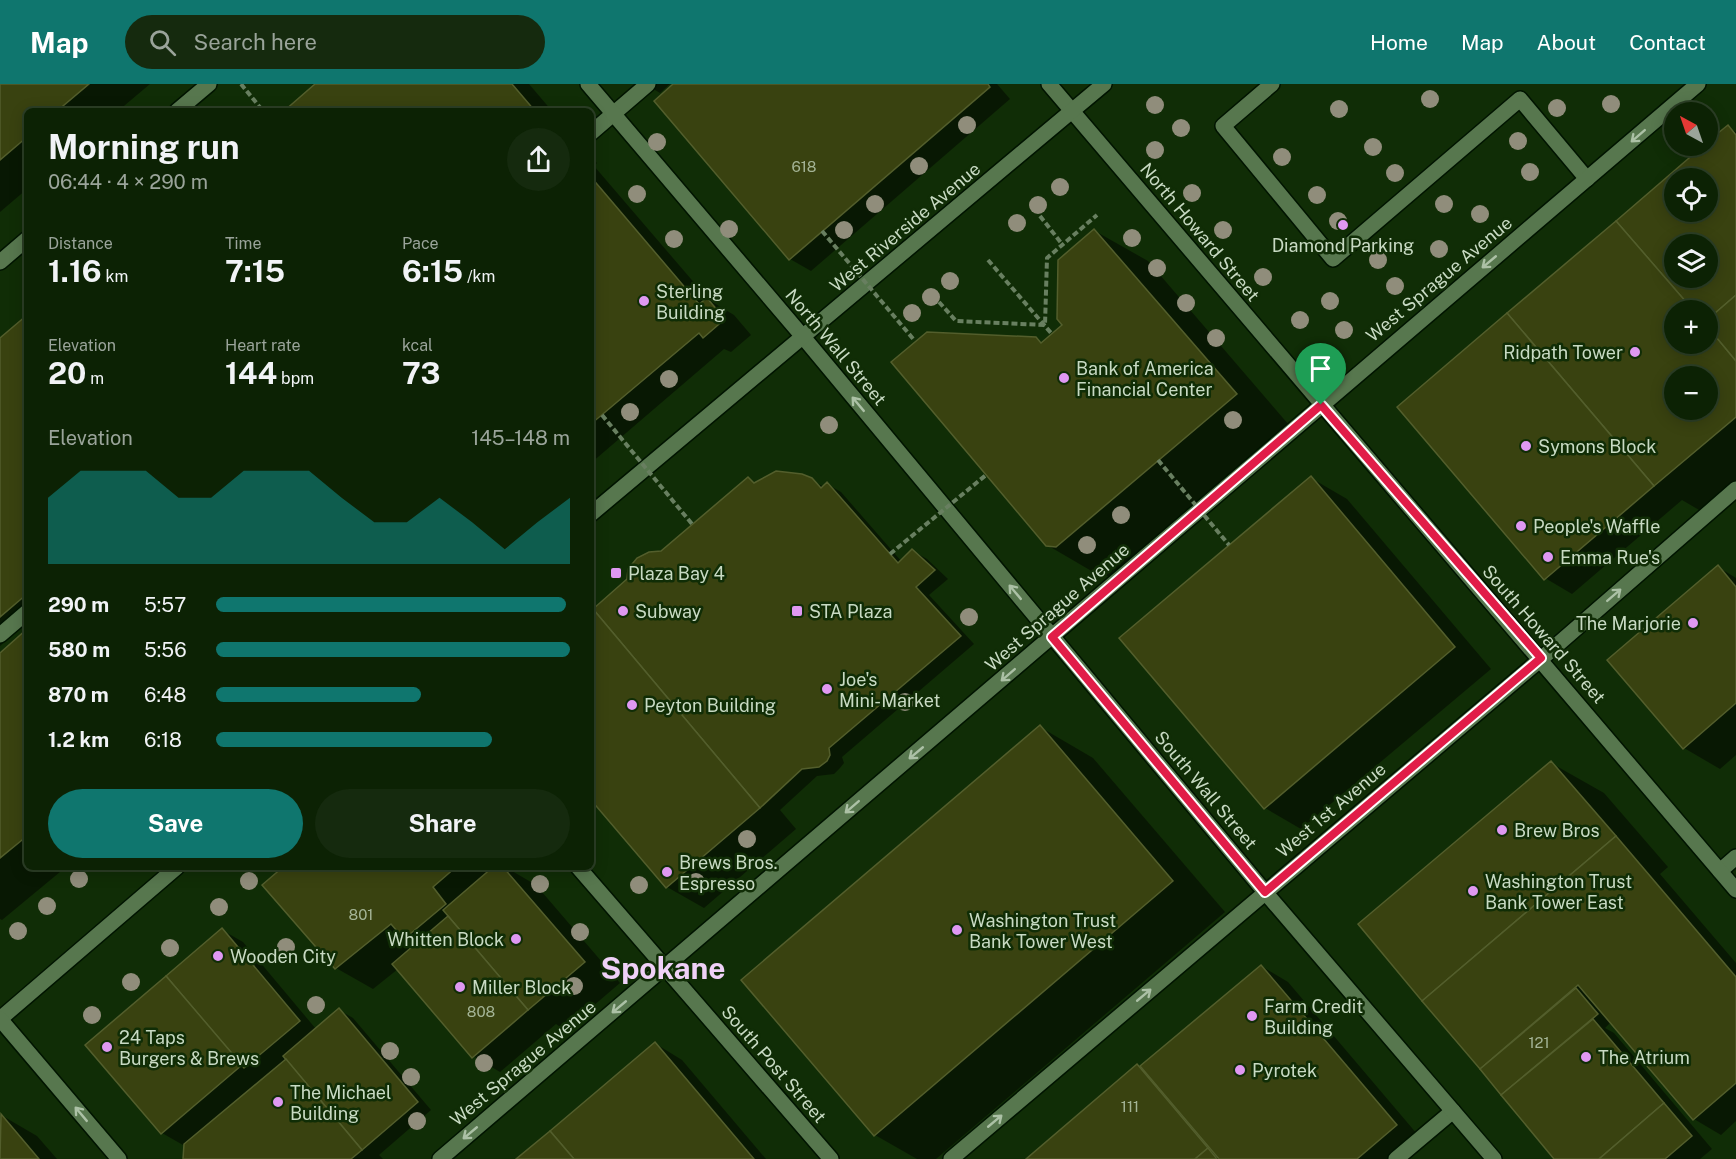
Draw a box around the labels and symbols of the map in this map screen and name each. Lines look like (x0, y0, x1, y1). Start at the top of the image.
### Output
north arrow (1664, 102, 1718, 156)
one-way arrow (1631, 129, 1646, 143)
house number: 618 (791, 158, 817, 175)
street label: West Riverside Avenue (826, 158, 984, 296)
street label: North Howard Street (1136, 159, 1264, 305)
street label: West Sprague Avenue (1362, 212, 1516, 346)
marker: Diamond Parking (1336, 218, 1350, 232)
place label: Diamond Parking (1272, 235, 1414, 256)
one-way arrow (1482, 255, 1497, 269)
place label: Sterling Building (656, 281, 725, 323)
street label: North Wall Street (781, 284, 891, 410)
marker: Sterling Building (637, 294, 651, 308)
place label: Ridpath Tower (1503, 342, 1623, 363)
pin (1295, 343, 1346, 405)
marker: Ridpath Tower (1628, 345, 1642, 359)
place label: Bank of America Financial Center (1076, 358, 1214, 400)
marker: Bank of America Financial Center (1057, 371, 1071, 385)
one-way arrow (852, 396, 865, 412)
place label: Symons Block (1538, 436, 1656, 457)
marker: Symons Block (1519, 439, 1533, 453)
place label: People's Waffle (1533, 516, 1660, 537)
marker: People's Waffle (1514, 519, 1528, 533)
street label: West Sprague Avenue (981, 539, 1133, 675)
place label: Emma Rue's (1560, 547, 1660, 568)
marker: Emma Rue's (1541, 550, 1555, 564)
street label: South Howard Street (1478, 561, 1610, 707)
place label: Plaza Bay 4 (628, 563, 725, 584)
marker: Plaza Bay 4 (609, 566, 623, 580)
one-way arrow (1008, 585, 1022, 600)
one-way arrow (1606, 588, 1621, 602)
place label: Subway (635, 601, 702, 622)
place label: STA Plaza (809, 601, 892, 622)
marker: Subway (616, 604, 630, 618)
marker: STA Plaza (790, 604, 804, 618)
place label: The Marjorie (1576, 613, 1681, 634)
marker: The Marjorie (1686, 616, 1700, 630)
one-way arrow (1001, 668, 1016, 682)
place label: Joe's Mini-Market (839, 669, 941, 711)
marker: Joe's Mini-Market (820, 682, 834, 696)
place label: Peyton Building (644, 695, 776, 716)
marker: Peyton Building (625, 698, 639, 712)
street label: South Wall Street (1150, 727, 1262, 853)
one-way arrow (909, 746, 924, 760)
street label: West 1st Avenue (1272, 758, 1390, 862)
one-way arrow (844, 801, 860, 814)
place label: Brew Bros (1514, 820, 1600, 841)
marker: Brew Bros (1495, 823, 1509, 837)
place label: Brews Bros. Espresso (679, 852, 778, 894)
marker: Brews Bros. Espresso (660, 865, 674, 879)
place label: Washington Trust Bank Tower East (1485, 871, 1632, 913)
marker: Washington Trust Bank Tower East (1466, 884, 1480, 898)
house number: 801 (349, 906, 373, 923)
place label: Washington Trust Bank Tower West (969, 910, 1116, 952)
marker: Washington Trust Bank Tower West (950, 923, 964, 937)
place label: Whitten Block (387, 929, 504, 950)
marker: Whitten Block (509, 932, 523, 946)
place label: Wooden City (230, 946, 336, 967)
marker: Wooden City (211, 949, 225, 963)
district label: Spokane (600, 950, 726, 986)
place label: Miller Block (472, 977, 571, 998)
marker: Miller Block (453, 980, 467, 994)
one-way arrow (1136, 988, 1152, 1001)
street label: West Sprague Avenue (446, 996, 600, 1130)
place label: Farm Credit Building (1264, 996, 1363, 1038)
one-way arrow (612, 1000, 627, 1014)
street label: South Post Street (717, 1001, 831, 1127)
house number: 808 (467, 1003, 495, 1020)
marker: Farm Credit Building (1245, 1009, 1259, 1023)
place label: 24 Taps Burgers & Brews (119, 1027, 259, 1069)
house number: 121 (1528, 1034, 1550, 1051)
marker: 24 Taps Burgers & Brews (100, 1040, 114, 1054)
place label: The Atrium (1598, 1047, 1690, 1068)
marker: The Atrium (1579, 1050, 1593, 1064)
place label: Pyrotek (1252, 1060, 1317, 1081)
marker: Pyrotek (1233, 1063, 1247, 1077)
place label: The Michael Building (290, 1082, 392, 1124)
marker: The Michael Building (271, 1095, 285, 1109)
house number: 111 (1121, 1098, 1139, 1115)
one-way arrow (74, 1107, 88, 1122)
one-way arrow (987, 1114, 1002, 1128)
one-way arrow (463, 1126, 478, 1140)

